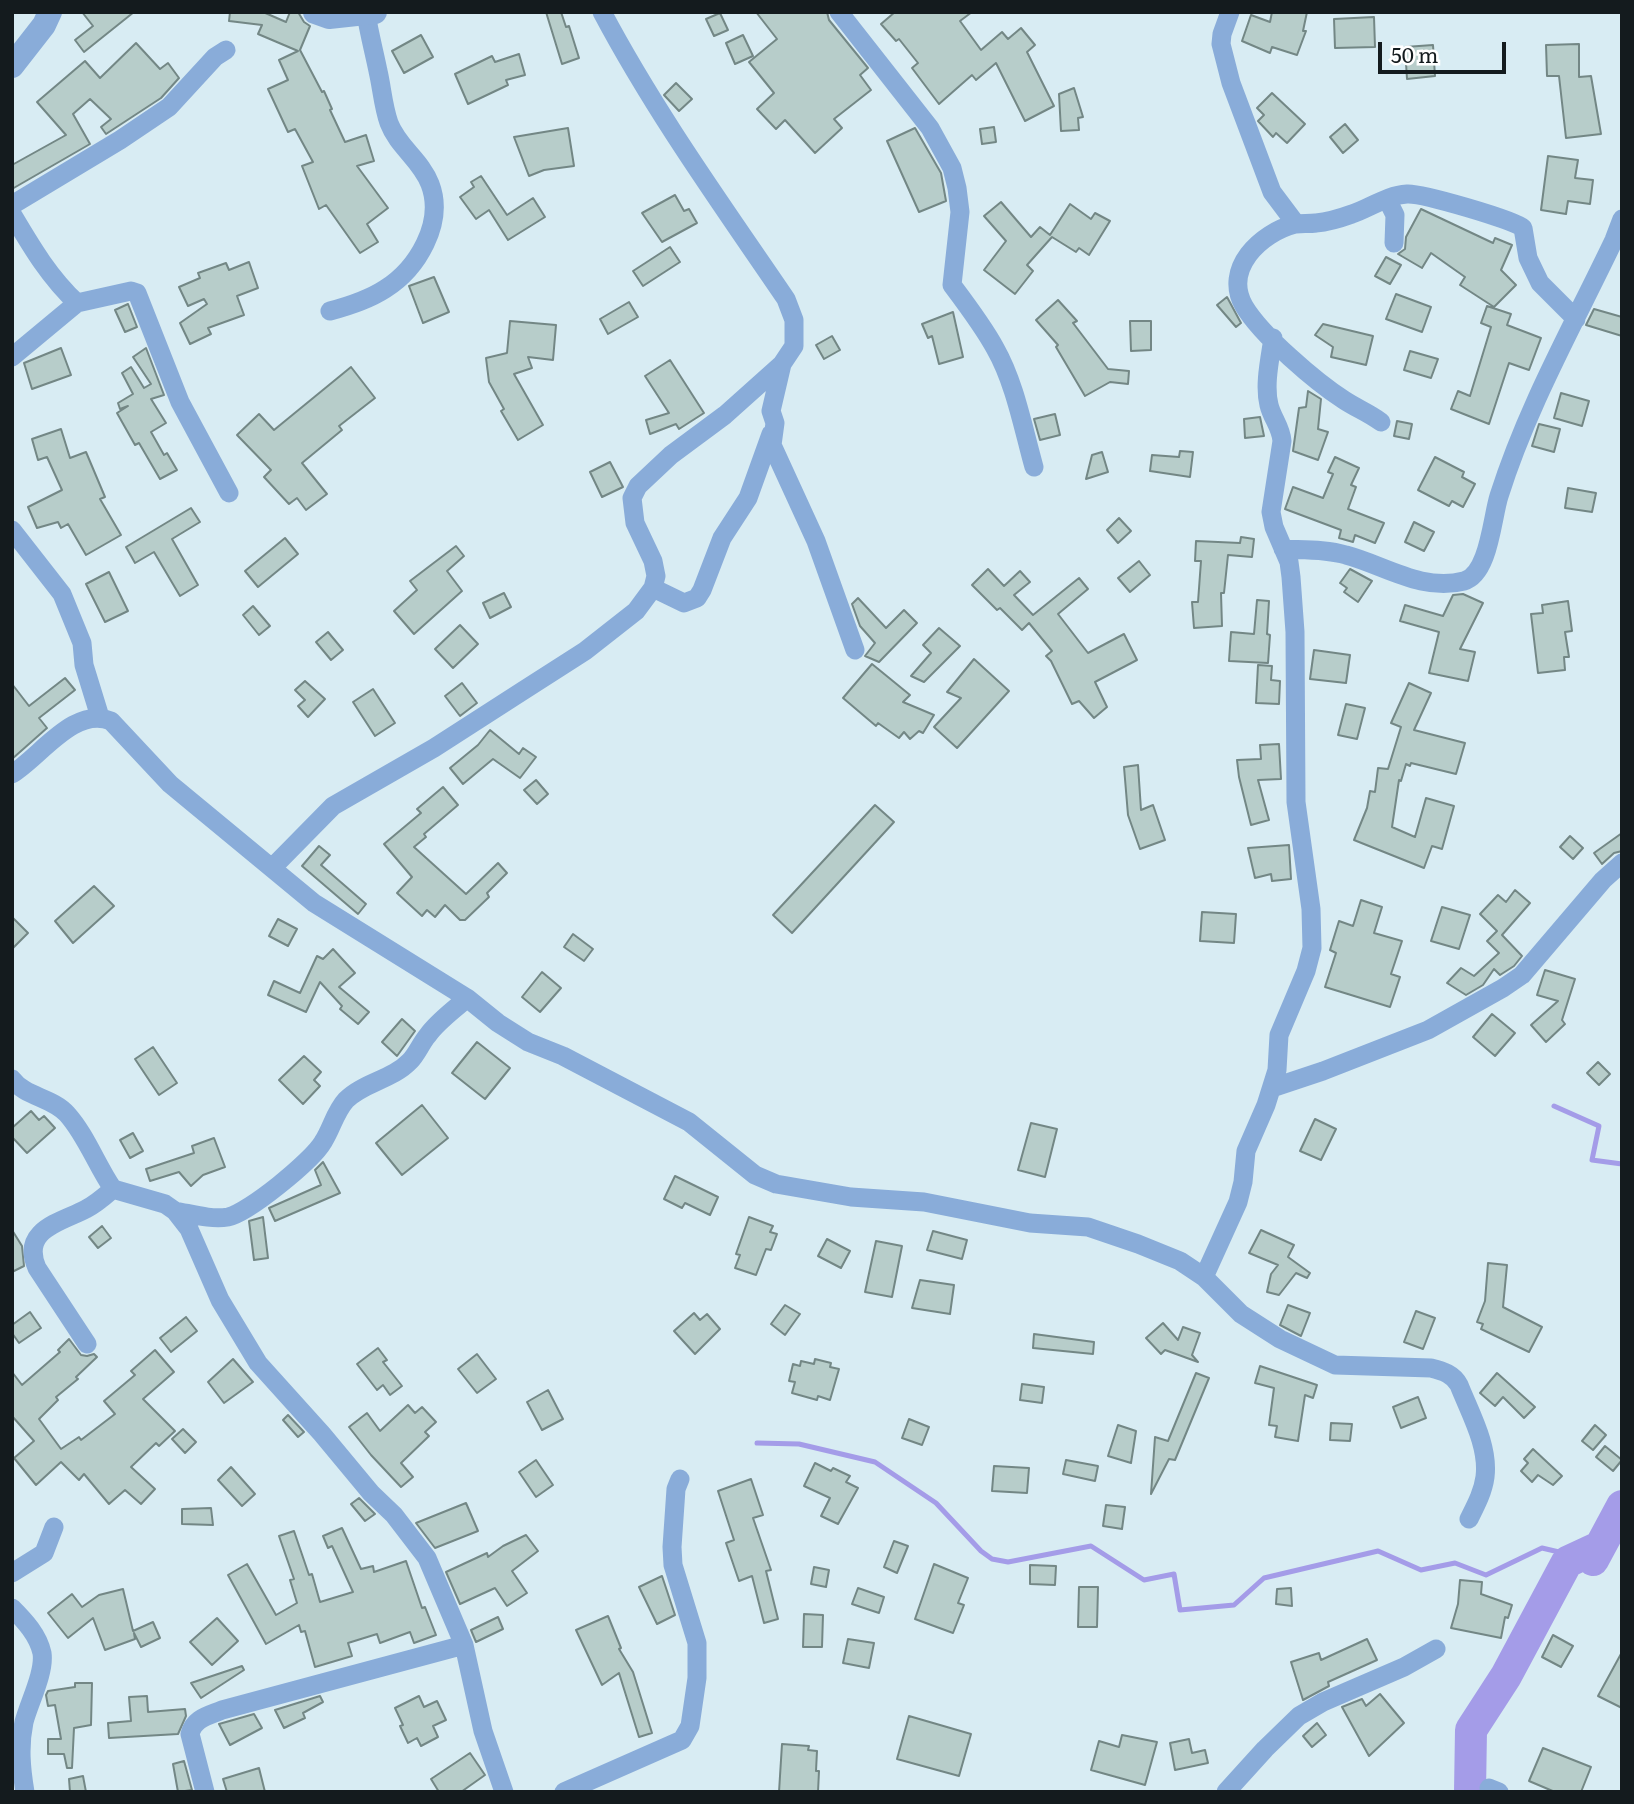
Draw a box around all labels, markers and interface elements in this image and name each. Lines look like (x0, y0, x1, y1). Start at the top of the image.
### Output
scale bar (1382, 28, 1510, 72)
text: 50 m (1391, 38, 1438, 69)

